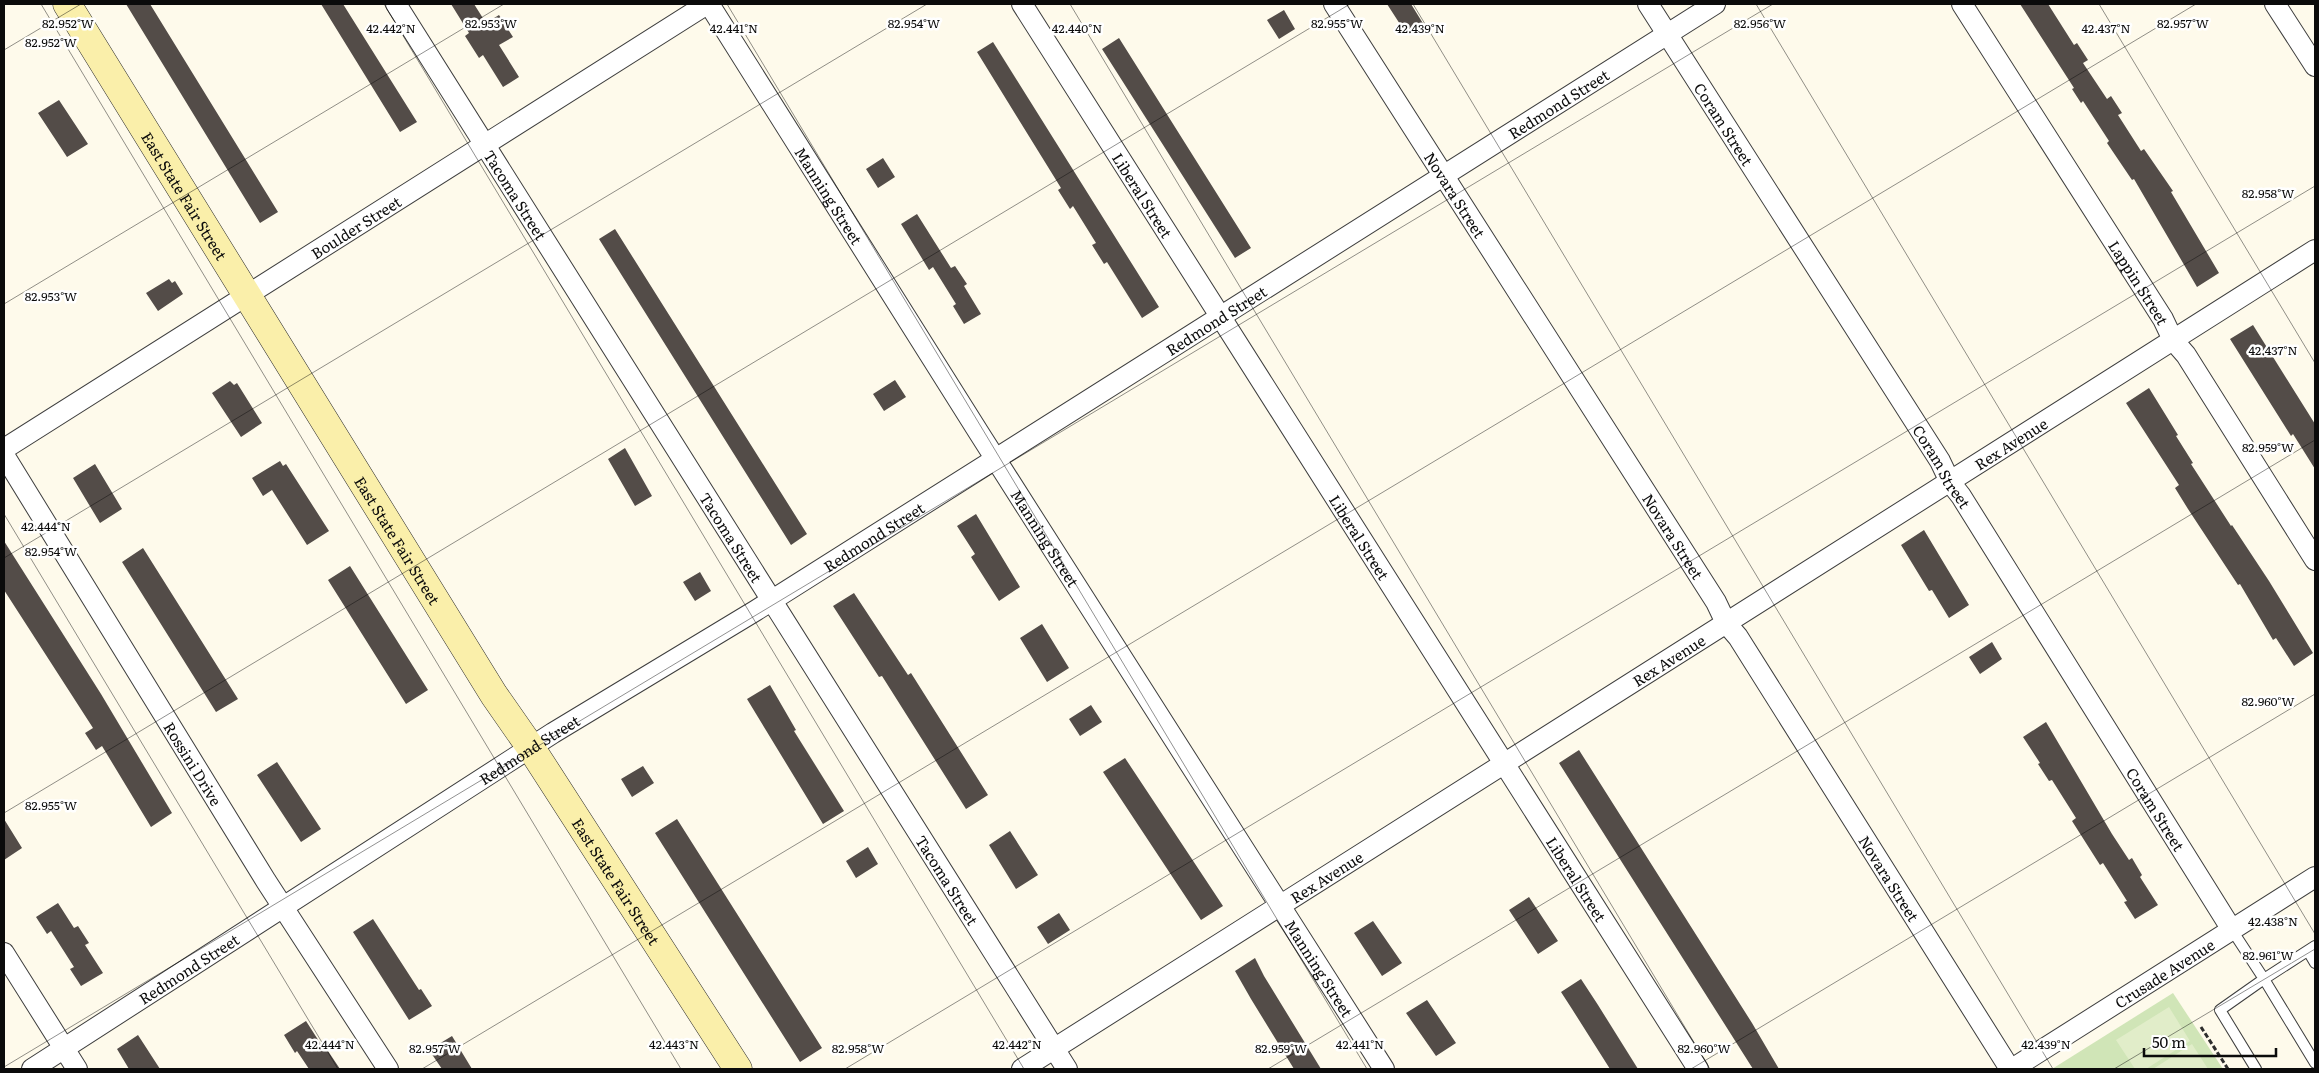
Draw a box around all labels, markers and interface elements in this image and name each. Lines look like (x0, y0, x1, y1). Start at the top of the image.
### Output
text: 82.952°W (42, 14, 94, 32)
text: 82.953°W (465, 14, 517, 32)
text: 82.954°W (888, 14, 940, 32)
text: 82.955°W (1311, 14, 1363, 32)
text: 82.956°W (1734, 14, 1786, 32)
text: 82.957°W (2157, 14, 2209, 32)
text: 42.442°N (366, 19, 416, 37)
text: 42.441°N (710, 19, 758, 37)
text: 42.440°N (1052, 19, 1102, 37)
text: 42.439°N (1395, 19, 1445, 37)
text: 42.437°N (2081, 19, 2131, 37)
text: 82.952°W (25, 33, 77, 51)
street label: Redmond Street (1503, 63, 1613, 144)
street label: Coram Street (1689, 78, 1760, 170)
street label: East State Fair Street (137, 127, 234, 264)
street label: Manning Street (790, 142, 869, 249)
street label: Tacoma Street (479, 145, 553, 244)
street label: Novara Street (1420, 147, 1492, 242)
street label: Liberal Street (1107, 148, 1179, 242)
text: 82.958°W (2242, 184, 2294, 202)
street label: Boulder Street (306, 189, 405, 264)
street label: Lappin Street (2104, 235, 2175, 328)
street label: Redmond Street (1161, 279, 1271, 360)
text: 82.953°W (25, 287, 77, 305)
text: 42.437°N (2248, 341, 2298, 359)
street label: Rex Avenue (1969, 411, 2052, 475)
street label: Coram Street (1908, 420, 1977, 512)
text: 82.959°W (2242, 438, 2294, 456)
street label: East State Fair Street (350, 471, 447, 609)
street label: Manning Street (1006, 484, 1085, 591)
street label: Tacoma Street (695, 487, 769, 587)
street label: Novara Street (1638, 488, 1710, 583)
street label: Liberal Street (1324, 490, 1396, 584)
street label: Redmond Street (818, 496, 928, 577)
text: 42.444°N (21, 517, 71, 535)
text: 82.954°W (25, 542, 77, 560)
street label: Rex Avenue (1627, 628, 1709, 691)
text: 82.960°W (2241, 692, 2295, 710)
street label: Redmond Street (474, 708, 584, 790)
street label: Rossini Drive (159, 717, 228, 810)
street label: Coram Street (2121, 762, 2191, 855)
text: 82.955°W (25, 796, 77, 814)
street label: East State Fair Street (567, 813, 666, 949)
street label: Tacoma Street (911, 830, 985, 929)
street label: Novara Street (1854, 830, 1926, 926)
street label: Liberal Street (1541, 831, 1613, 926)
street label: Rex Avenue (1285, 844, 1367, 908)
text: 42.438°N (2248, 912, 2298, 930)
street label: Manning Street (1280, 915, 1359, 1021)
street label: Redmond Street (134, 927, 243, 1009)
street label: Crusade Avenue (2110, 932, 2219, 1013)
text: 82.961°W (2242, 946, 2294, 964)
scale bar (2144, 1026, 2276, 1058)
text: 50 m (2152, 1030, 2186, 1053)
text: 42.444°N (305, 1035, 355, 1053)
text: 42.443°N (649, 1035, 699, 1053)
text: 42.442°N (992, 1035, 1042, 1053)
text: 42.441°N (1336, 1035, 1384, 1053)
text: 42.439°N (2021, 1035, 2071, 1053)
text: 82.957°W (409, 1039, 461, 1057)
text: 82.958°W (832, 1039, 884, 1057)
text: 82.959°W (1255, 1039, 1307, 1057)
text: 82.960°W (1677, 1039, 1731, 1057)

